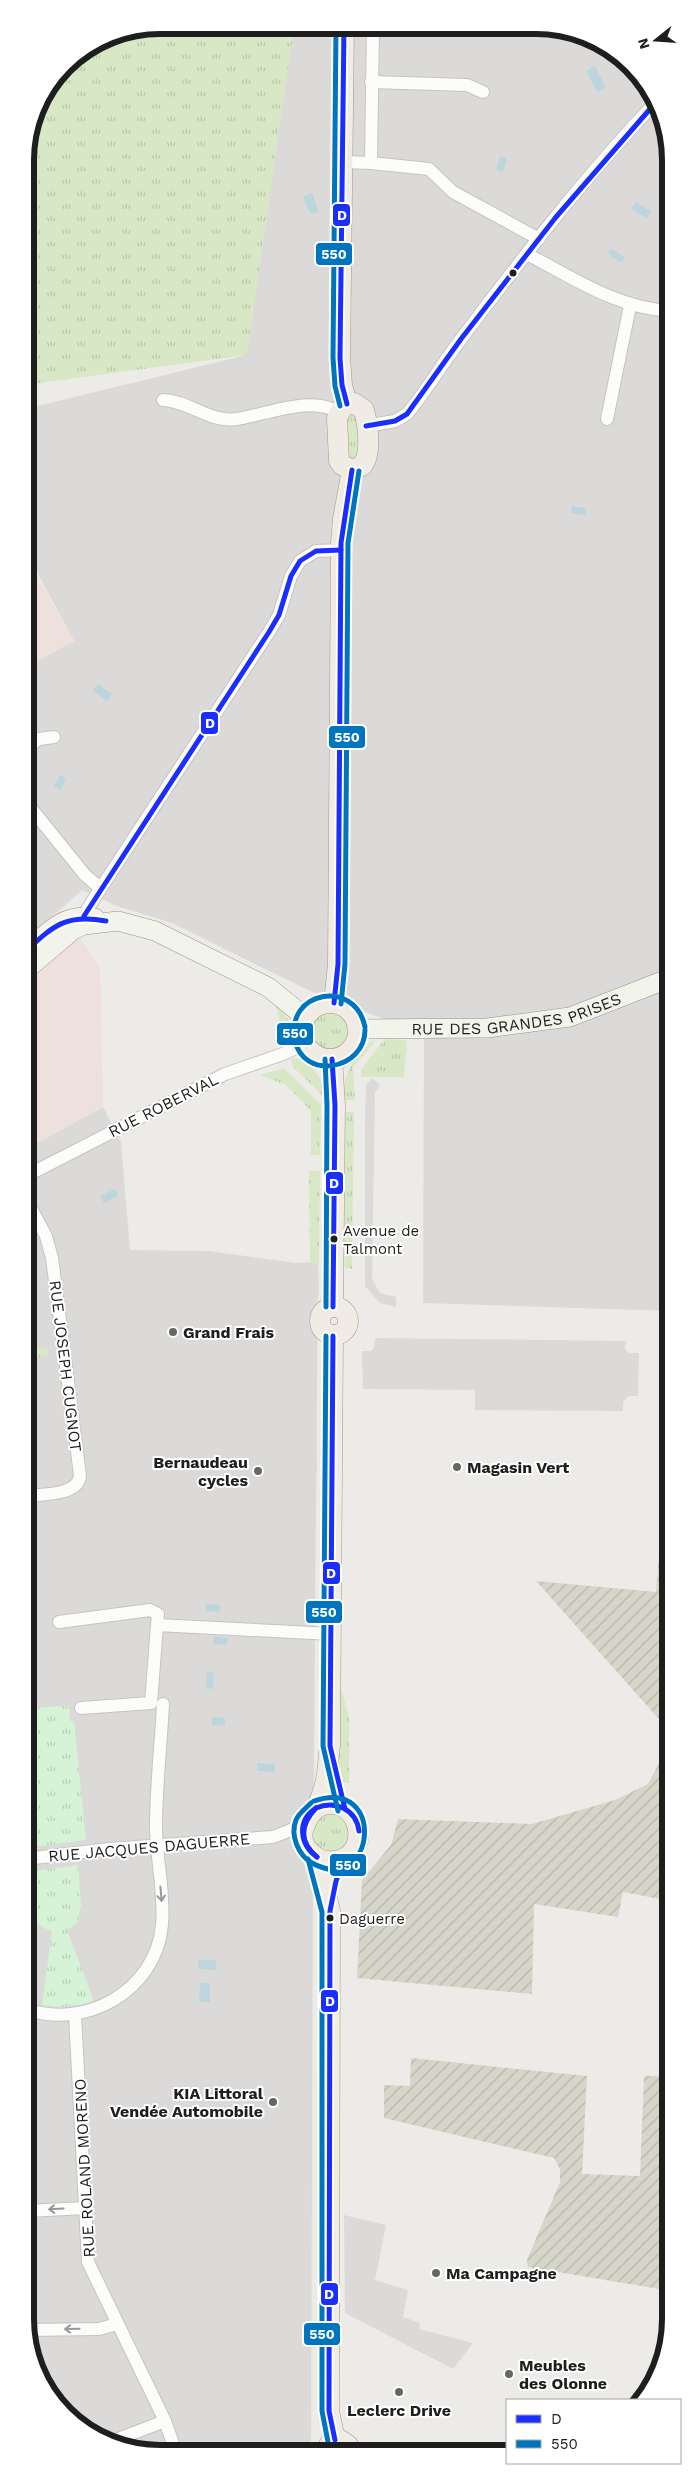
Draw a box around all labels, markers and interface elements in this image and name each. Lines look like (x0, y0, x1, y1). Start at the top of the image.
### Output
north arrow (631, 15, 681, 65)
text: N (634, 37, 653, 51)
line badge: D (332, 203, 351, 227)
text: D (337, 207, 347, 223)
line badge: 550 (315, 242, 353, 266)
text: 550 (321, 246, 347, 262)
unlabelled marker (508, 268, 518, 278)
line badge: D (200, 711, 219, 735)
text: D (205, 715, 215, 731)
line badge: 550 (328, 725, 366, 749)
text: 550 (334, 729, 360, 745)
street label: RUE DES GRANDES PRISES (411, 989, 624, 1039)
line badge: 550 (276, 1022, 314, 1046)
text: 550 (282, 1025, 308, 1041)
street label: RUE ROBERVAL (105, 1069, 222, 1141)
line badge: D (325, 1171, 344, 1195)
text: D (329, 1175, 339, 1191)
place label: Avenue de Talmont (343, 1222, 419, 1258)
marker: Avenue de Talmont (329, 1234, 339, 1244)
street label: RUE JOSEPH CUGNOT (46, 1279, 85, 1453)
place label: Grand Frais (183, 1323, 274, 1342)
marker: Grand Frais (167, 1326, 179, 1338)
place label: Bernaudeau cycles (153, 1453, 248, 1490)
place label: Magasin Vert (467, 1458, 569, 1477)
marker: Magasin Vert (451, 1461, 463, 1473)
marker: Bernaudeau cycles (252, 1465, 264, 1477)
line badge: D (322, 1561, 341, 1585)
text: D (326, 1565, 336, 1581)
line badge: 550 (305, 1600, 343, 1624)
text: 550 (311, 1604, 337, 1620)
street label: RUE JACQUES DAGUERRE (47, 1829, 251, 1866)
line badge: 550 (329, 1853, 367, 1877)
text: 550 (335, 1857, 361, 1873)
one-way arrow (157, 1886, 166, 1902)
place label: Daguerre (339, 1910, 405, 1928)
marker: Daguerre (325, 1913, 335, 1923)
line badge: D (320, 1989, 339, 2013)
text: D (325, 1993, 335, 2009)
street label: RUE ROLAND MORENO (70, 2078, 99, 2258)
place label: KIA Littoral Vendée Automobile (110, 2084, 264, 2121)
marker: KIA Littoral Vendée Automobile (267, 2096, 279, 2108)
one-way arrow (48, 2205, 64, 2214)
place label: Ma Campagne (446, 2264, 557, 2283)
marker: Ma Campagne (430, 2267, 442, 2279)
line badge: D (320, 2282, 339, 2306)
text: D (324, 2286, 334, 2302)
line badge: 550 (303, 2322, 341, 2346)
one-way arrow (64, 2324, 80, 2334)
text: 550 (309, 2326, 335, 2342)
place label: Meubles des Olonne (519, 2356, 607, 2393)
marker: Meubles des Olonne (503, 2368, 515, 2380)
marker: Leclerc Drive (393, 2386, 405, 2398)
legend (506, 2399, 681, 2464)
place label: Leclerc Drive (347, 2401, 451, 2420)
text: D (551, 2410, 562, 2428)
text: 550 (551, 2435, 578, 2453)

